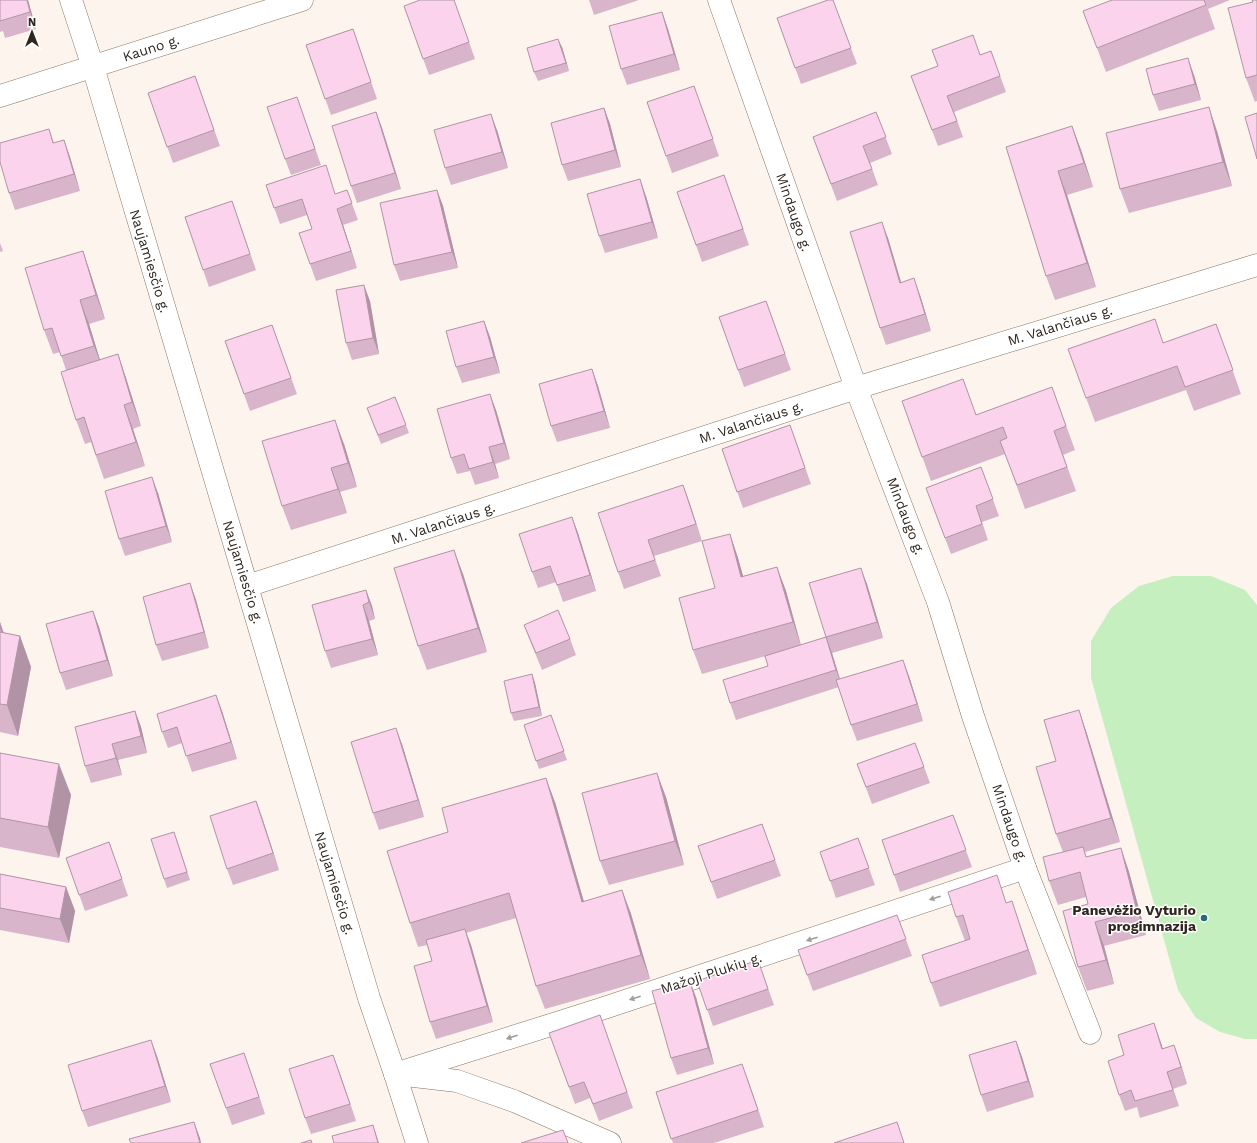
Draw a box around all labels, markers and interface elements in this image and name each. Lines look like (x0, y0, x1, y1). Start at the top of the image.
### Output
north arrow (12, 12, 52, 52)
text: N (28, 16, 36, 29)
street label: Kauno g. (121, 31, 181, 65)
street label: Mindaugo g. (773, 171, 815, 253)
street label: Naujamiesčio g. (127, 208, 173, 314)
street label: M. Valančiaus g. (1006, 301, 1114, 349)
street label: M. Valančiaus g. (697, 398, 805, 446)
street label: Mindaugo g. (884, 475, 928, 557)
street label: M. Valančiaus g. (389, 499, 497, 547)
street label: Naujamiesčio g. (220, 519, 266, 625)
street label: Mindaugo g. (989, 782, 1031, 864)
street label: Naujamiesčio g. (312, 830, 358, 936)
one-way arrow (929, 895, 941, 901)
place label: Panevėžio Vyturio progimnazija (1072, 902, 1197, 934)
marker: Panevėžio Vyturio progimnazija (1199, 913, 1209, 923)
one-way arrow (805, 936, 817, 942)
street label: Mažoji Plukių g. (658, 949, 764, 997)
one-way arrow (629, 995, 641, 1001)
one-way arrow (505, 1035, 517, 1041)

